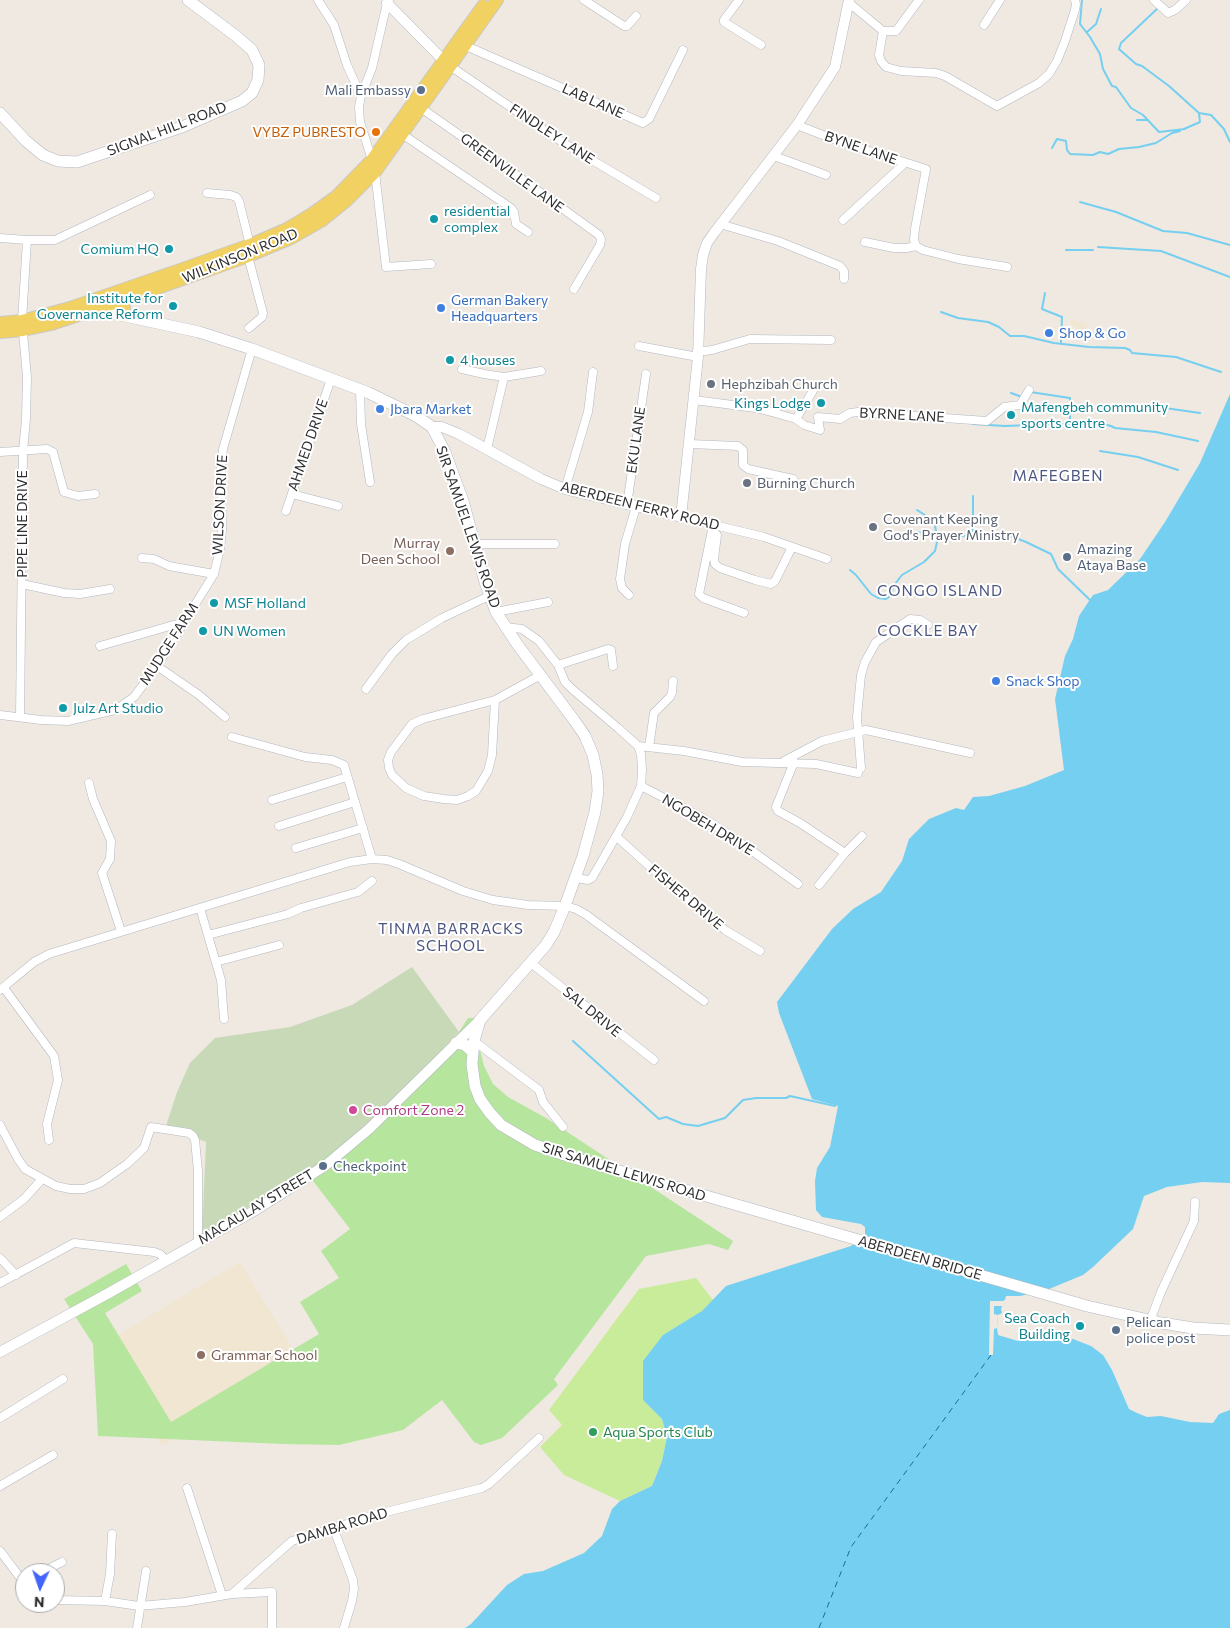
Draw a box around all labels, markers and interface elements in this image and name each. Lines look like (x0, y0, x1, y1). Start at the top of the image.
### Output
street label: LAB LANE (559, 80, 627, 122)
place label: Mali Embassy (325, 82, 411, 98)
marker: Mali Embassy (415, 84, 427, 96)
street label: SIGNAL HILL ROAD (105, 98, 229, 160)
street label: FINDLEY LANE (507, 100, 597, 168)
place label: VYBZ PUBRESTO (252, 124, 366, 140)
marker: VYBZ PUBRESTO (370, 126, 382, 138)
street label: BYNE LANE (822, 128, 900, 168)
street label: GREENVILLE LANE (457, 130, 567, 216)
place label: residential complex (444, 203, 510, 236)
marker: residential complex (428, 213, 440, 225)
street label: WILKINSON ROAD (180, 225, 300, 287)
place label: Comium HQ (81, 241, 159, 257)
marker: Comium HQ (163, 243, 175, 255)
place label: Institute for Governance Reform (37, 290, 163, 322)
place label: German Bakery Headquarters (451, 292, 548, 324)
marker: Institute for Governance Reform (167, 300, 179, 312)
marker: German Bakery Headquarters (435, 302, 447, 314)
place label: Shop & Go (1059, 325, 1126, 341)
marker: Shop & Go (1043, 327, 1055, 339)
place label: 4 houses (460, 352, 515, 368)
marker: 4 houses (444, 354, 456, 366)
place label: Hephzibah Church (721, 376, 838, 392)
marker: Hephzibah Church (705, 378, 717, 390)
place label: Kings Lodge (734, 395, 811, 411)
street label: AHMED DRIVE (284, 397, 332, 493)
marker: Kings Lodge (815, 397, 827, 409)
place label: Mafengbeh community sports centre (1021, 399, 1168, 432)
place label: Jbara Market (390, 401, 472, 417)
marker: Jbara Market (374, 403, 386, 415)
street label: BYRNE LANE (859, 404, 945, 426)
street label: EKU LANE (623, 406, 649, 474)
marker: Mafengbeh community sports centre (1005, 409, 1017, 421)
street label: SIR SAMUEL LEWIS ROAD (432, 444, 504, 610)
street label: WILSON DRIVE (209, 454, 231, 556)
district label: MAFEGBEN (1011, 467, 1105, 485)
street label: PIPE LINE DRIVE (14, 470, 30, 578)
place label: Burning Church (757, 475, 855, 491)
marker: Burning Church (741, 477, 753, 489)
street label: ABERDEEN FERRY ROAD (559, 478, 721, 534)
place label: Covenant Keeping God's Prayer Ministry (883, 511, 1019, 544)
marker: Covenant Keeping God's Prayer Ministry (867, 521, 879, 533)
place label: Murray Deen School (361, 535, 440, 568)
place label: Amazing Ataya Base (1077, 541, 1146, 574)
marker: Murray Deen School (444, 545, 456, 557)
marker: Amazing Ataya Base (1061, 551, 1073, 563)
district label: CONGO ISLAND (875, 582, 1005, 600)
place label: MSF Holland (224, 595, 306, 611)
marker: MSF Holland (208, 597, 220, 609)
street label: MUDGE FARM (136, 600, 202, 688)
district label: COCKLE BAY (876, 622, 980, 640)
place label: UN Women (213, 623, 286, 639)
marker: UN Women (197, 625, 209, 637)
place label: Snack Shop (1006, 673, 1080, 689)
marker: Snack Shop (990, 675, 1002, 687)
place label: Julz Art Studio (73, 700, 163, 716)
marker: Julz Art Studio (57, 702, 69, 714)
street label: NGOBEH DRIVE (659, 791, 757, 859)
street label: FISHER DRIVE (645, 861, 727, 933)
district label: TINMA BARRACKS SCHOOL (376, 920, 526, 955)
street label: SAL DRIVE (559, 983, 625, 1041)
place label: Comfort Zone 2 (363, 1102, 464, 1118)
marker: Comfort Zone 2 (347, 1104, 359, 1116)
street label: SIR SAMUEL LEWIS ROAD (540, 1139, 708, 1205)
place label: Checkpoint (333, 1158, 407, 1174)
marker: Checkpoint (317, 1160, 329, 1172)
street label: MACAULAY STREET (195, 1166, 317, 1248)
street label: ABERDEEN BRIDGE (856, 1232, 984, 1284)
place label: Sea Coach Building (1004, 1310, 1070, 1342)
place label: Pelican police post (1126, 1314, 1195, 1346)
marker: Sea Coach Building (1074, 1320, 1086, 1332)
marker: Pelican police post (1110, 1324, 1122, 1336)
place label: Grammar School (211, 1347, 318, 1363)
marker: Grammar School (195, 1349, 207, 1361)
place label: Aqua Sports Club (603, 1424, 713, 1440)
marker: Aqua Sports Club (587, 1426, 599, 1438)
street label: DAMBA ROAD (294, 1504, 390, 1548)
north arrow (15, 1563, 65, 1613)
text: N (34, 1594, 45, 1611)

